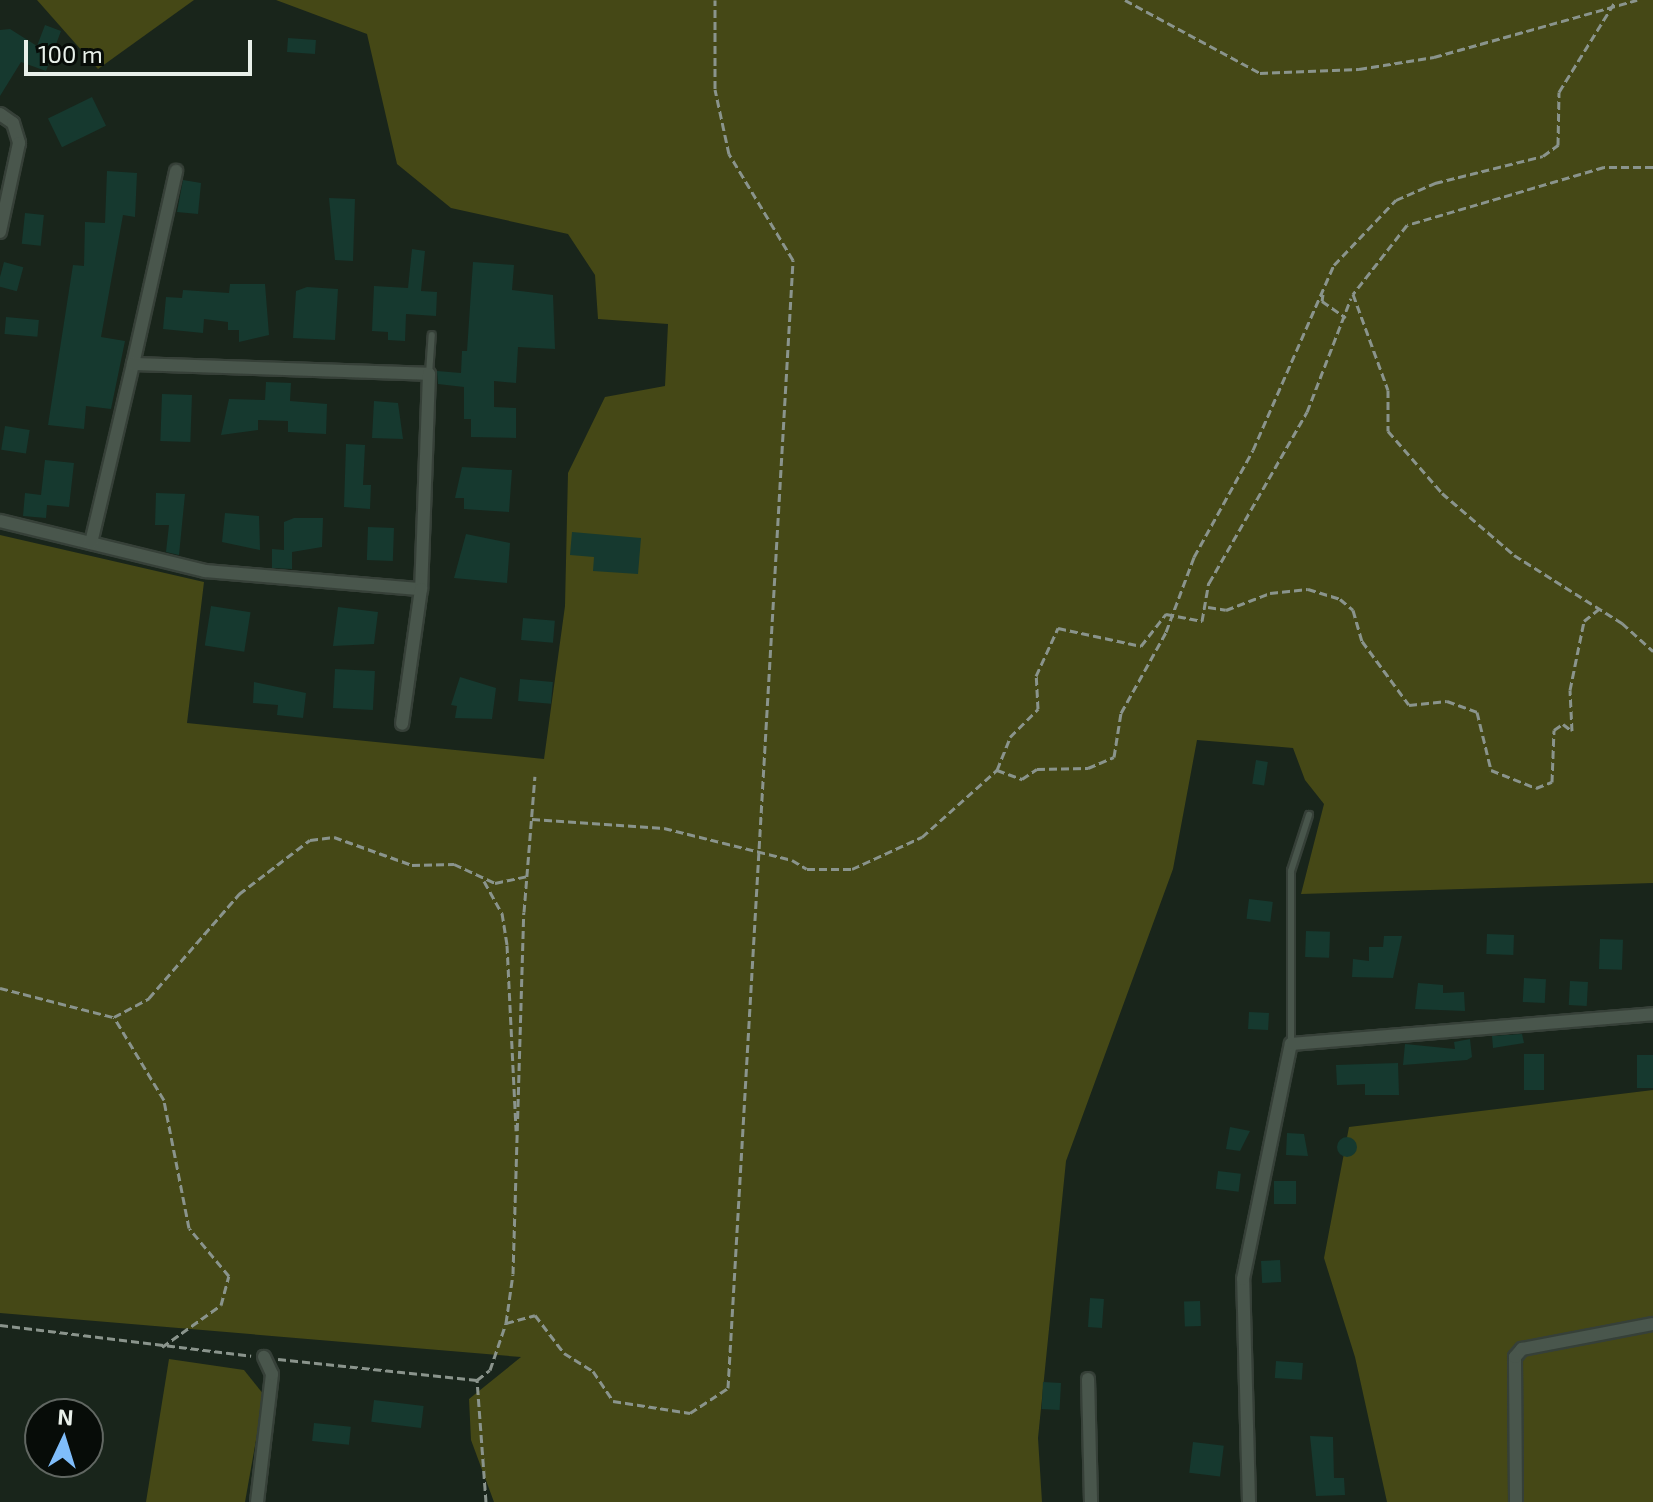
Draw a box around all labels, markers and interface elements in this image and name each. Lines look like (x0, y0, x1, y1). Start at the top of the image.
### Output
scale bar (28, 24, 256, 74)
text: 100 m (38, 39, 103, 68)
north arrow (24, 1398, 104, 1478)
text: N (57, 1403, 74, 1430)

